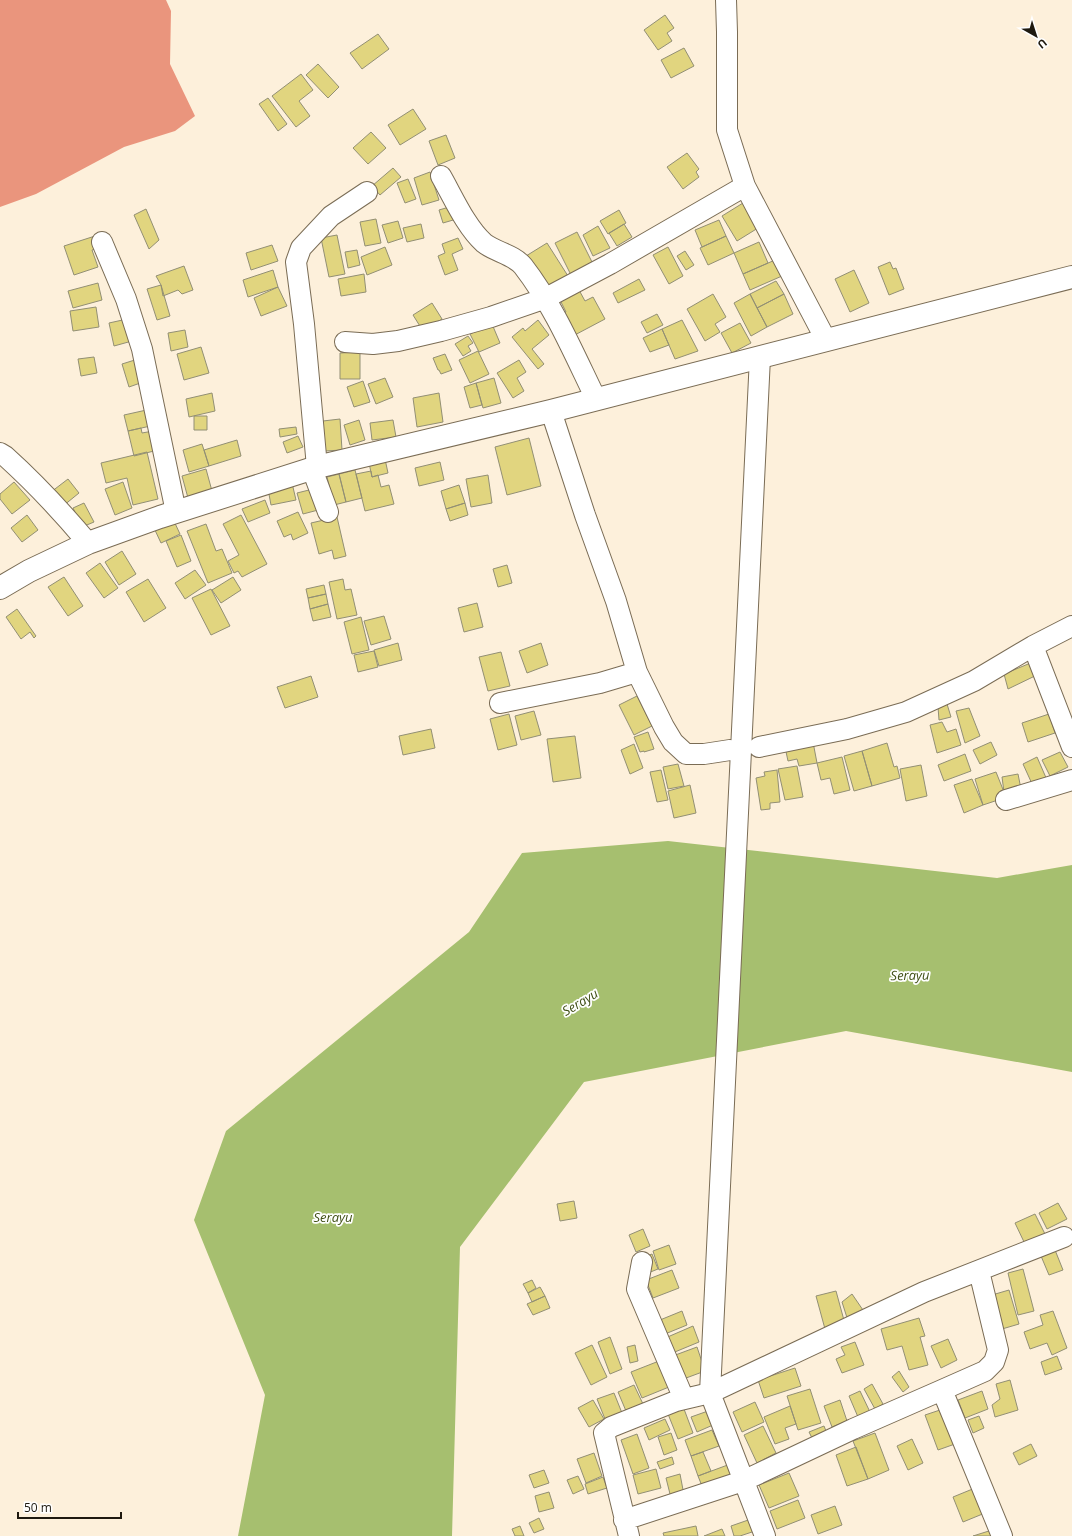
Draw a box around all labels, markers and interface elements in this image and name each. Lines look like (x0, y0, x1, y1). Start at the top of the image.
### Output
north arrow (1016, 16, 1056, 56)
text: U (1035, 36, 1051, 53)
water label: Serayu (890, 966, 930, 984)
water label: Serayu (559, 984, 602, 1020)
water label: Serayu (314, 1208, 353, 1226)
scale bar (18, 1494, 121, 1520)
text: 50 m (24, 1499, 52, 1516)

